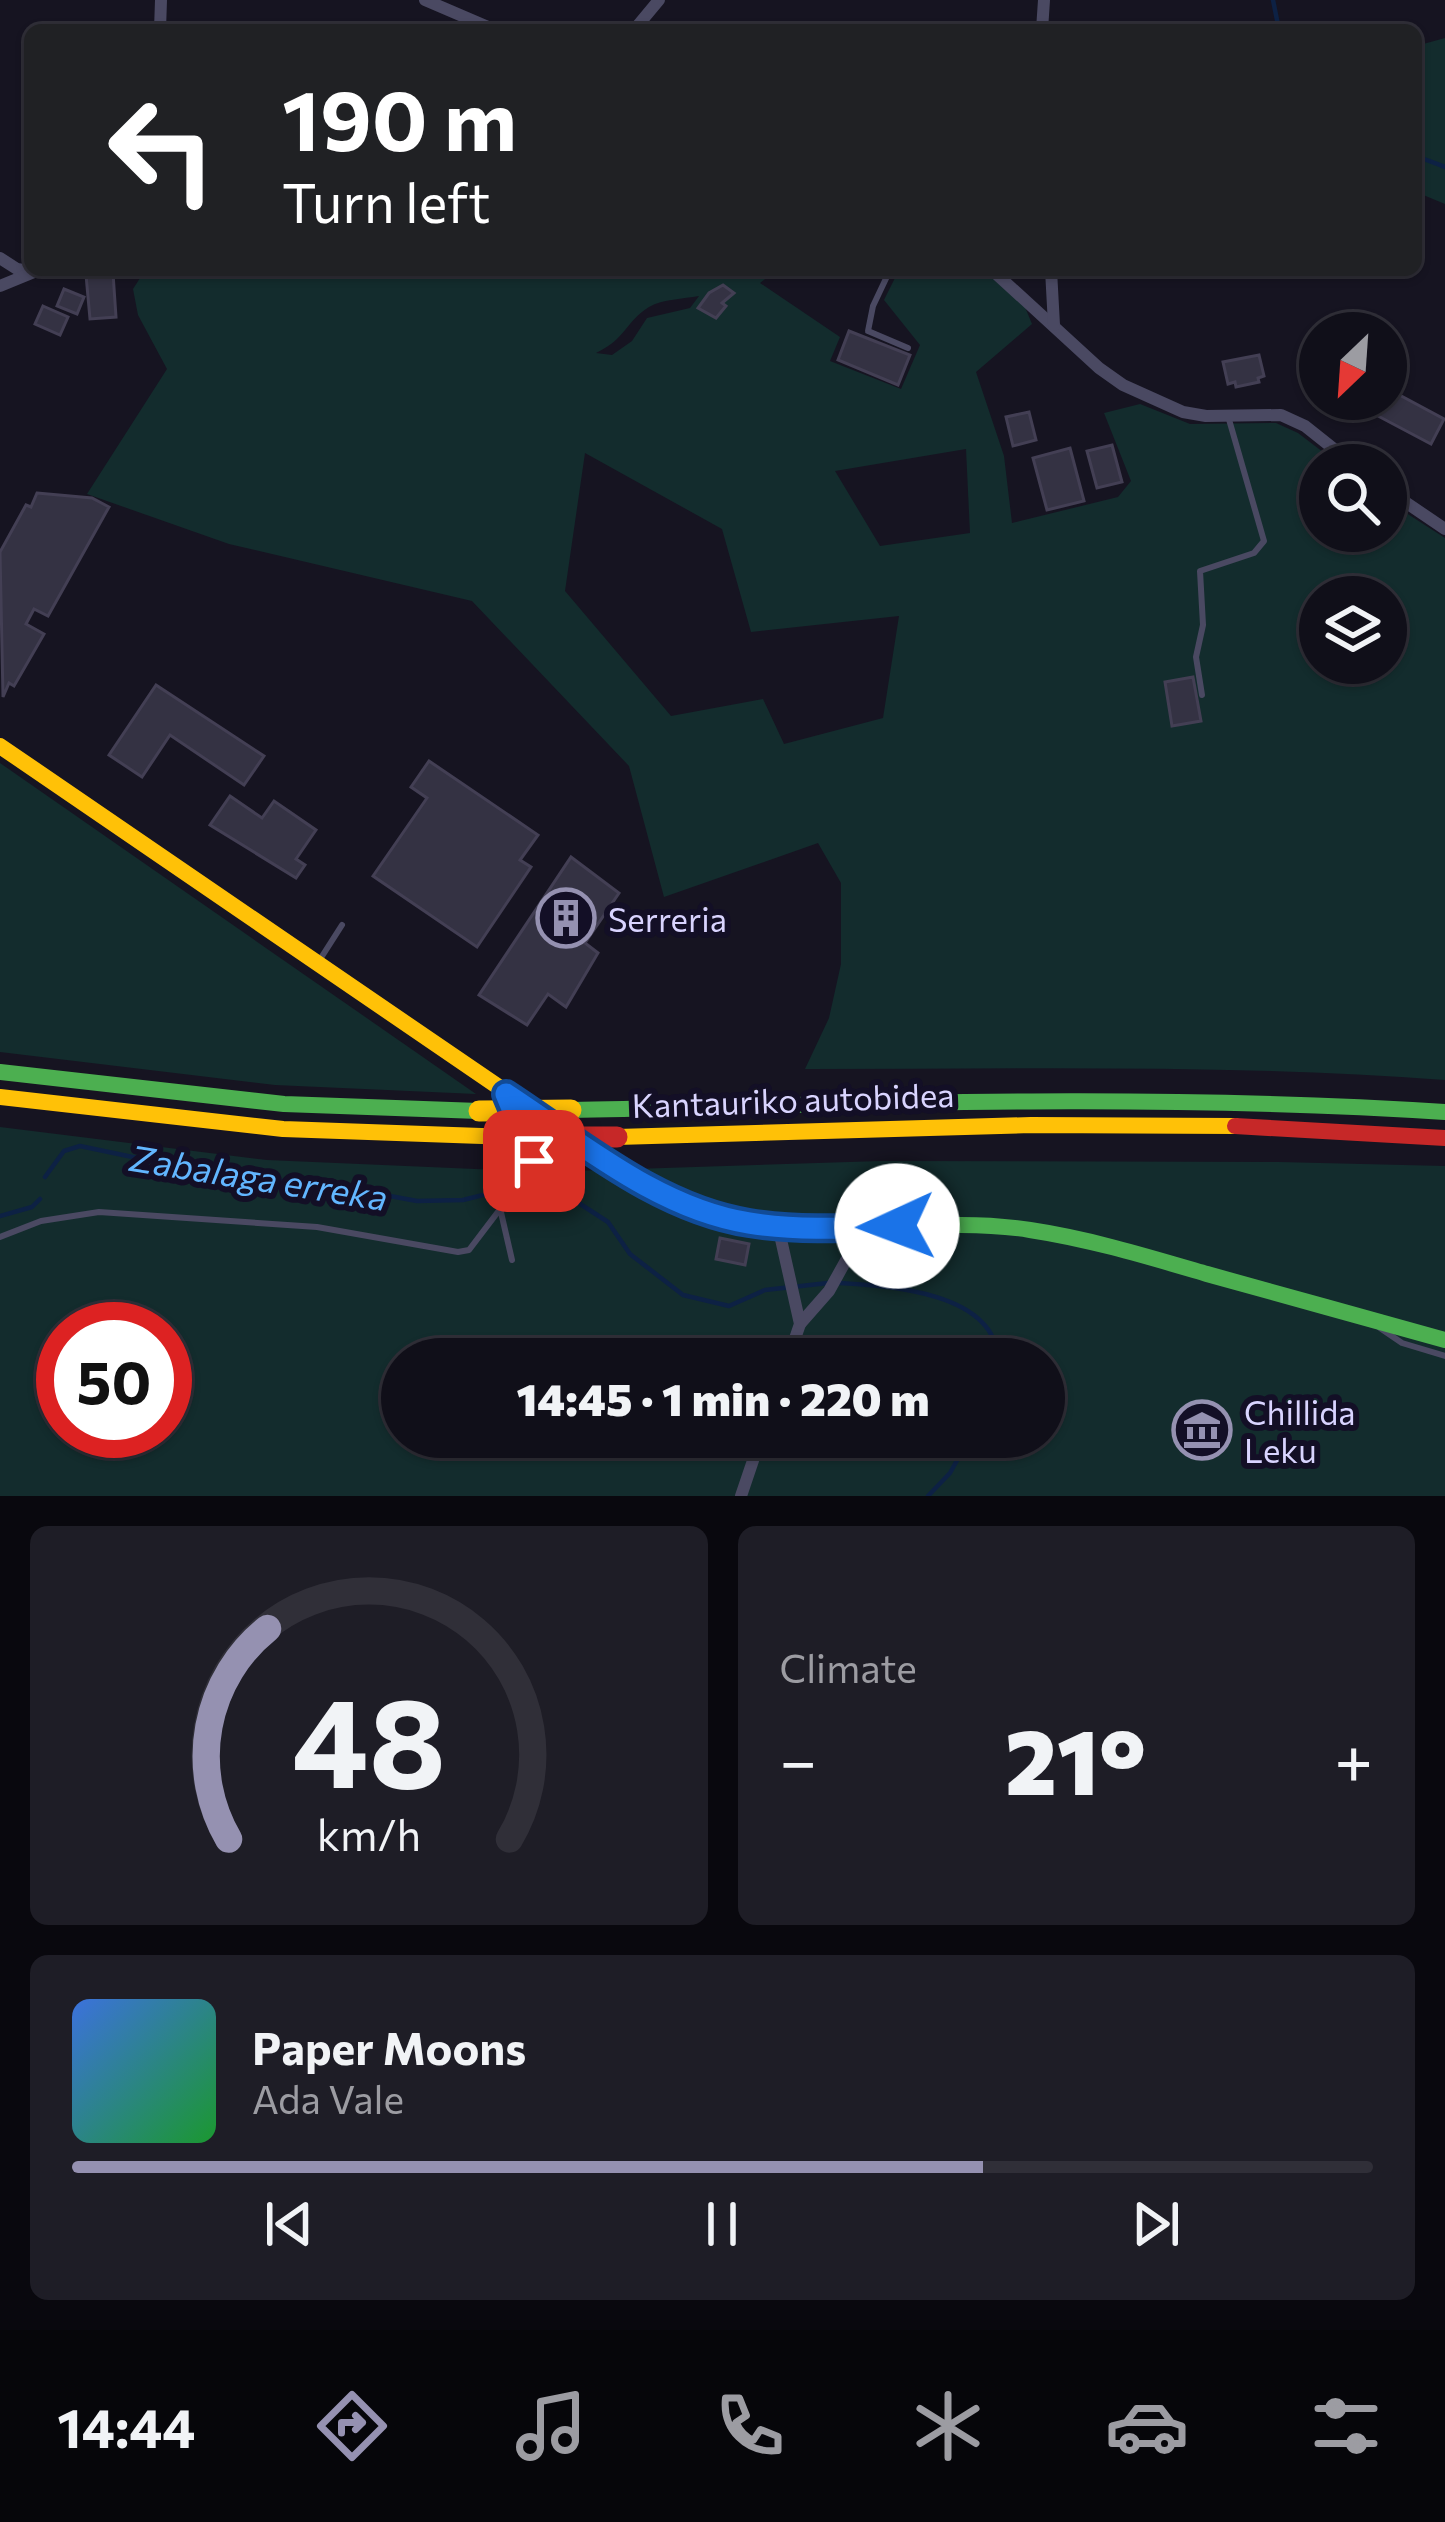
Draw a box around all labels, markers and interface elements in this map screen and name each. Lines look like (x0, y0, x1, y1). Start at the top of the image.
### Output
text: 190 m (282, 66, 517, 168)
icon: left (84, 72, 240, 228)
text: Turn left (282, 168, 490, 234)
north arrow (1299, 312, 1407, 420)
map controls (1299, 312, 1407, 684)
button: search (1299, 444, 1407, 552)
button: layers (1299, 576, 1407, 684)
building icon: Serreria (535, 887, 597, 949)
place label: Serreria (608, 898, 727, 939)
street label: Kantauriko autobidea (631, 1073, 955, 1125)
pin (483, 1110, 585, 1212)
icon: arrive (501, 1128, 567, 1194)
water label: Zabalaga erreka (126, 1134, 391, 1218)
position arrow (834, 1163, 960, 1289)
speed limit sign: 50 (36, 1302, 192, 1458)
text: 14:45 · 1 min · 220 m (516, 1370, 930, 1425)
place label: Chillida Leku (1244, 1391, 1356, 1470)
museum icon: Chillida Leku (1171, 1399, 1233, 1461)
text: Climate (780, 1643, 917, 1691)
text: 48 (292, 1661, 446, 1814)
text: 21° (1005, 1703, 1146, 1814)
text: − (780, 1718, 817, 1799)
text: + (1334, 1718, 1373, 1799)
text: km/h (317, 1806, 421, 1859)
text: Paper Moons (252, 2019, 526, 2074)
text: Ada Vale (252, 2074, 404, 2122)
icon: previous (256, 2191, 322, 2257)
icon: pause (689, 2191, 755, 2257)
icon: next (1123, 2191, 1189, 2257)
icon: directions (310, 2384, 394, 2468)
icon: music (509, 2384, 593, 2468)
icon: phone (708, 2384, 792, 2468)
icon: climate (906, 2384, 990, 2468)
icon: car (1105, 2384, 1189, 2468)
icon: filters (1304, 2384, 1388, 2468)
text: 14:44 (57, 2393, 195, 2459)

